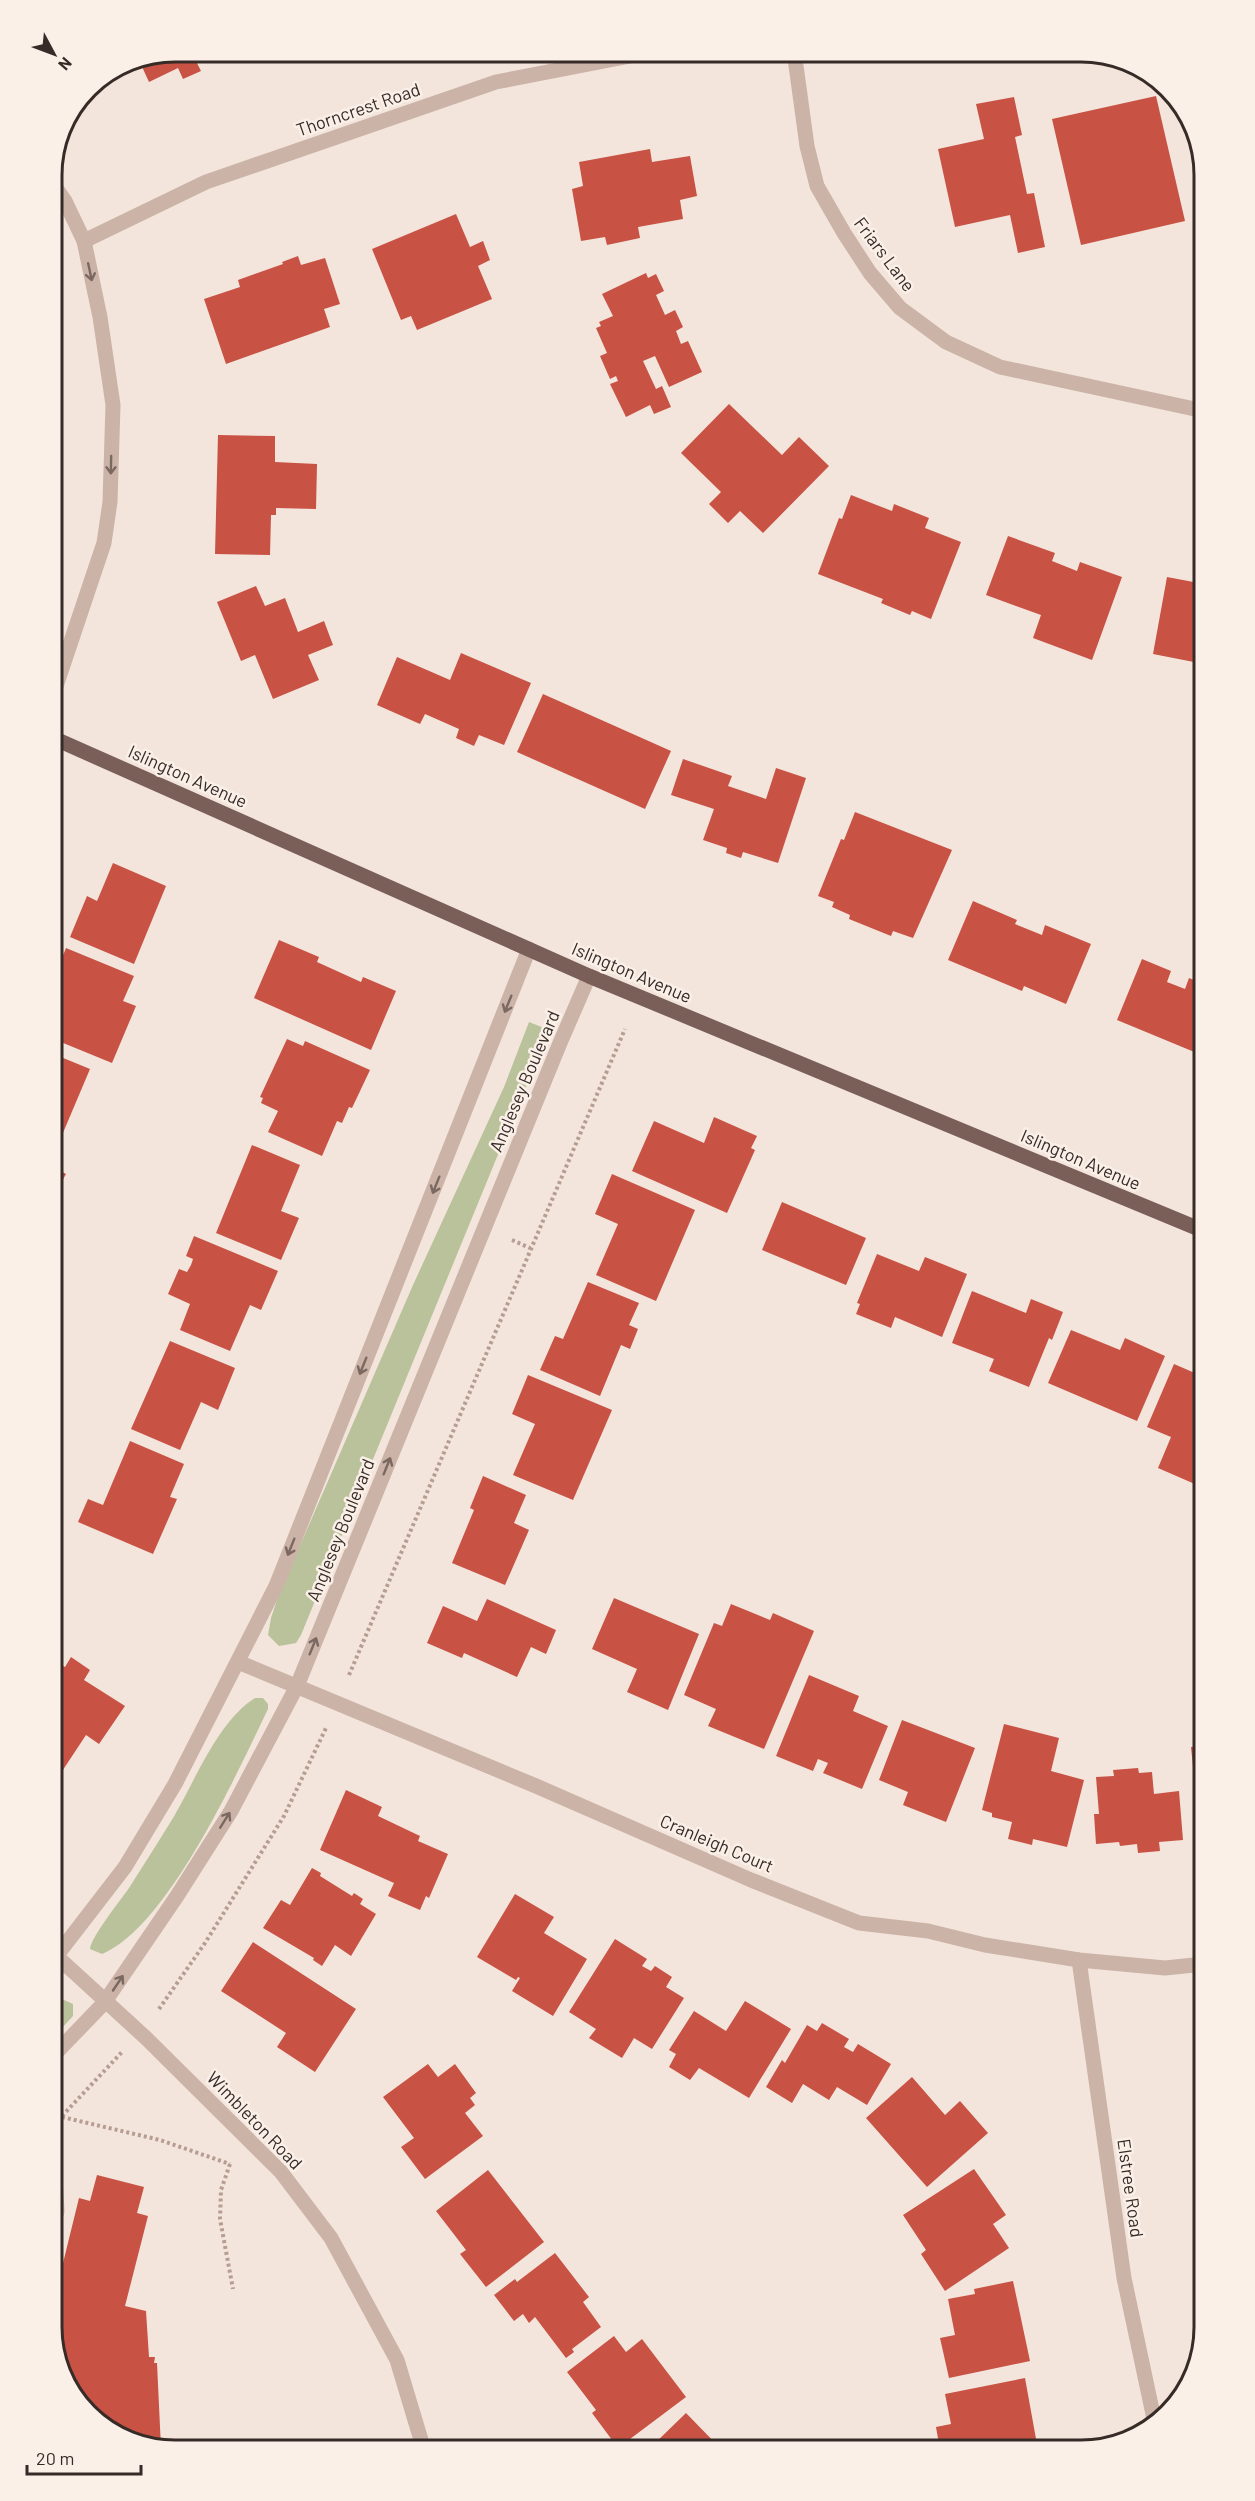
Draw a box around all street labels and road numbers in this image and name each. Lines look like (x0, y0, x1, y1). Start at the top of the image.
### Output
street label: Thorncrest Road (293, 78, 423, 140)
street label: Friars Lane (850, 212, 920, 296)
street label: Islington Avenue (125, 740, 251, 812)
street label: Islington Avenue (569, 937, 695, 1007)
street label: Anglesey Boulevard (484, 1007, 564, 1155)
street label: Islington Avenue (1018, 1124, 1144, 1194)
street label: Anglesey Boulevard (301, 1455, 379, 1605)
street label: Cranleigh Court (657, 1809, 777, 1877)
street label: Wimbleton Road (203, 2066, 307, 2174)
street label: Elstree Road (1113, 2137, 1149, 2239)

